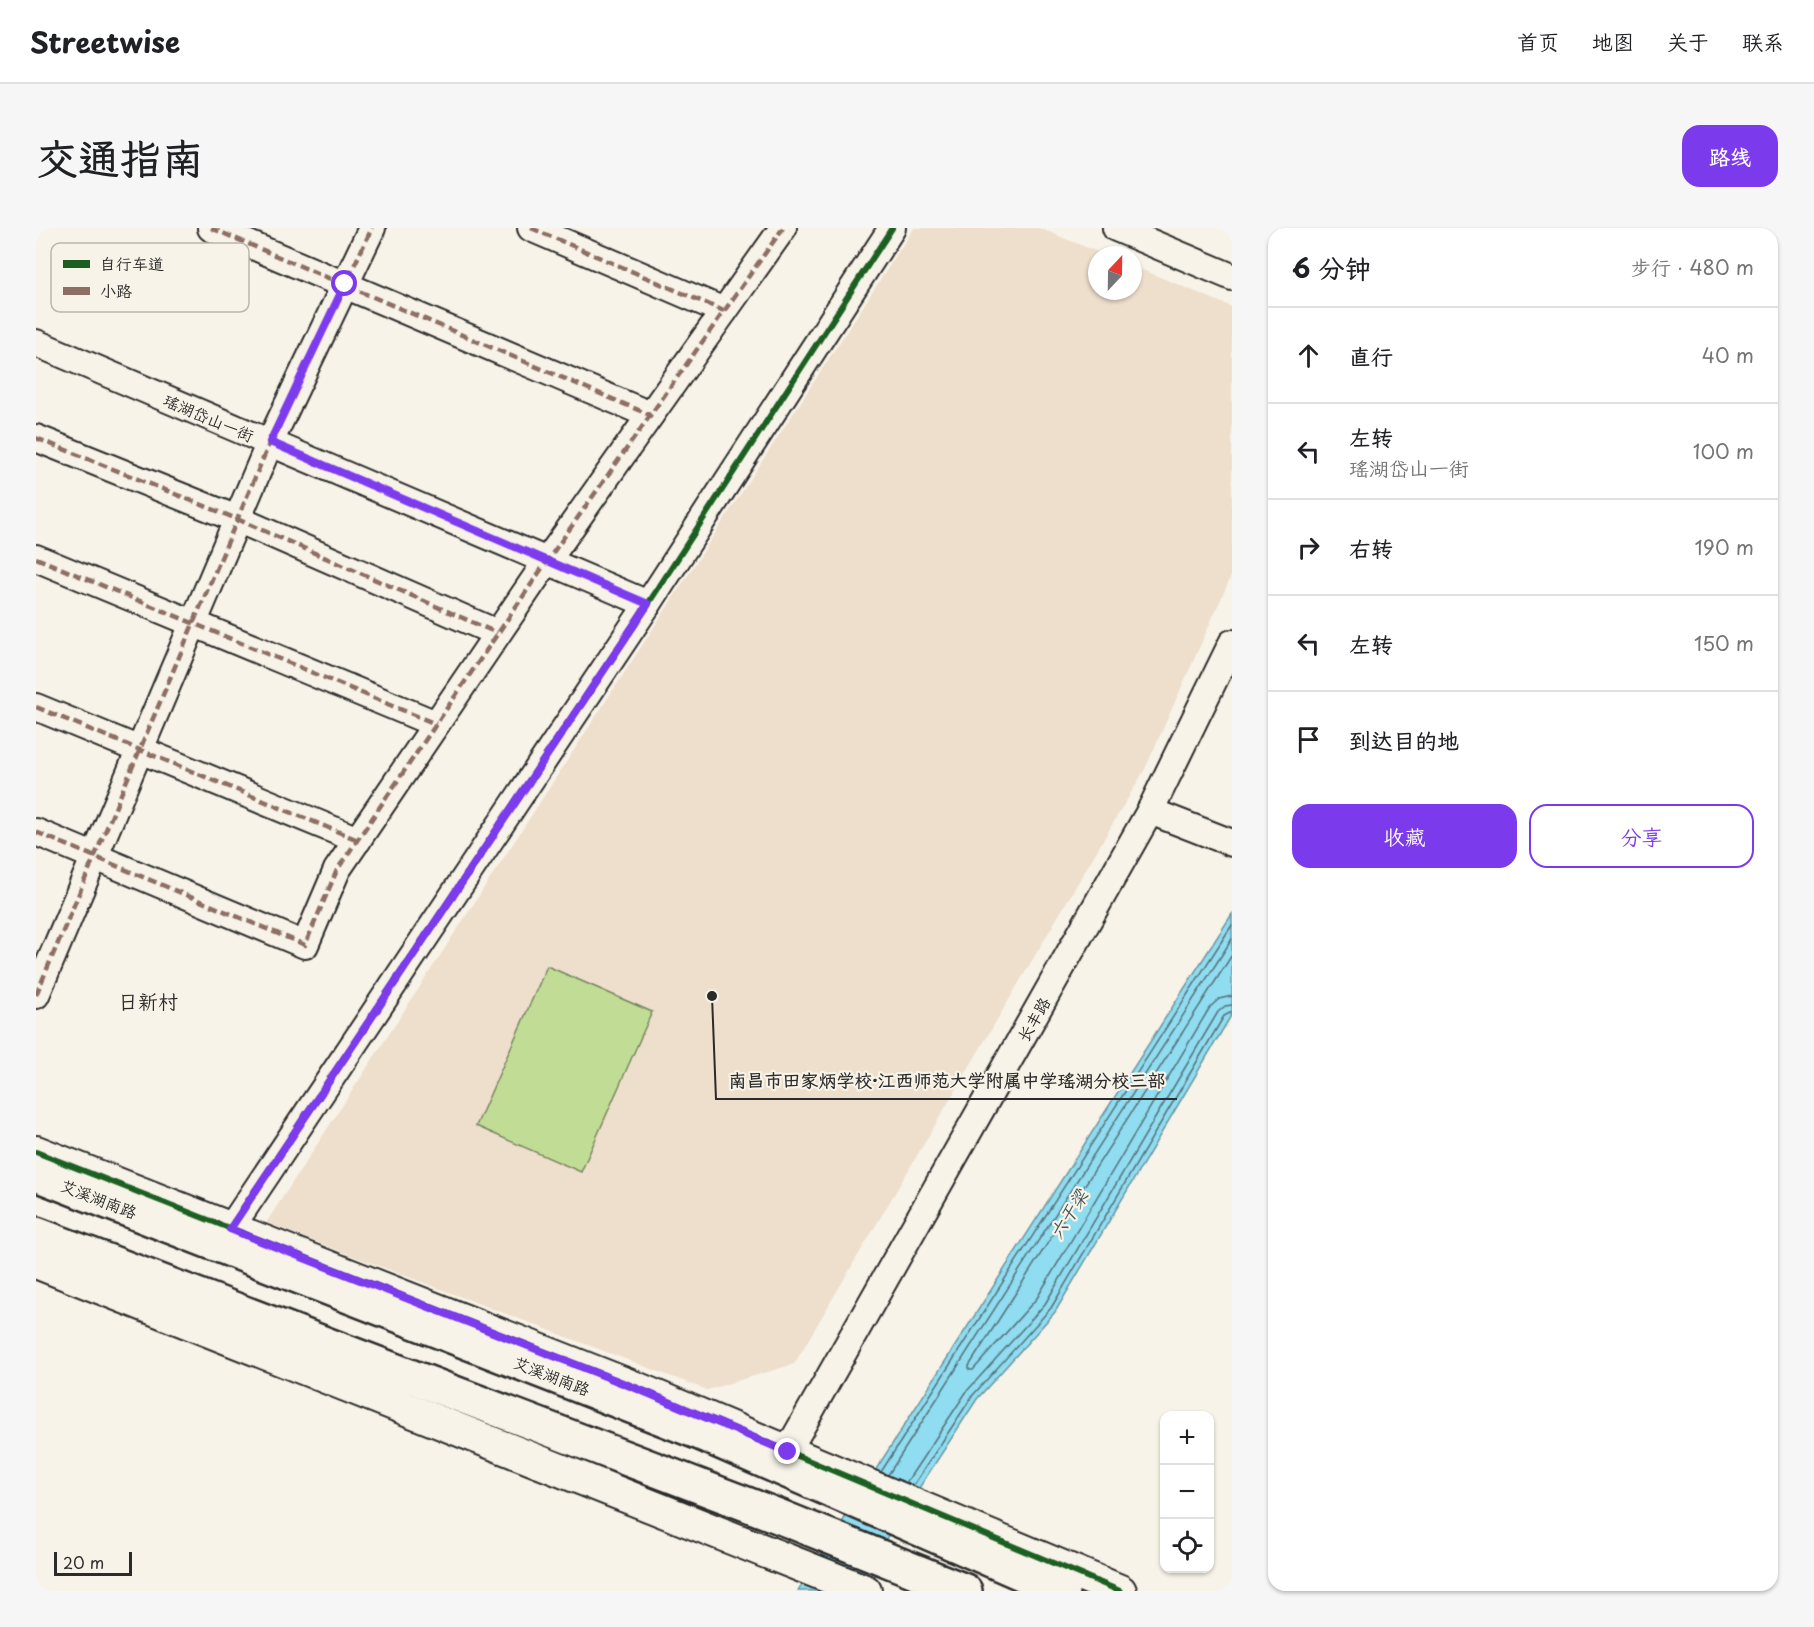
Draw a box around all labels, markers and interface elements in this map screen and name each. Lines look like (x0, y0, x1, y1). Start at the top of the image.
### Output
text: Streetwise (30, 20, 180, 63)
text: 首页 (1517, 25, 1559, 57)
text: 地图 (1592, 25, 1634, 57)
text: 关于 (1667, 25, 1709, 57)
text: 联系 (1742, 25, 1784, 57)
text: 交通指南 (36, 125, 204, 188)
button: 路线 (1682, 125, 1778, 187)
legend (51, 243, 249, 312)
north arrow (1088, 246, 1142, 300)
text: 6 分钟 (1292, 248, 1371, 287)
text: 自行车道 (100, 251, 164, 275)
text: 步行 · 480 m (1631, 252, 1754, 282)
route start (331, 270, 357, 296)
text: 小路 (100, 278, 132, 302)
icon: ahead (1292, 339, 1325, 372)
text: 直行 (1349, 339, 1393, 372)
text: 40 m (1702, 340, 1754, 370)
street label: 瑶湖岱山一街 (160, 387, 258, 447)
text: 左转 (1349, 420, 1393, 453)
icon: left (1292, 435, 1325, 468)
text: 100 m (1693, 436, 1754, 466)
text: 瑶湖岱山一街 (1349, 453, 1469, 483)
icon: right (1292, 531, 1325, 564)
text: 右转 (1349, 531, 1393, 564)
text: 190 m (1695, 532, 1754, 562)
icon: left (1292, 627, 1325, 660)
text: 左转 (1349, 627, 1393, 660)
text: 150 m (1694, 628, 1754, 658)
icon: arrive (1292, 723, 1325, 756)
text: 到达目的地 (1349, 723, 1459, 756)
button: 收藏 (1292, 804, 1517, 868)
button: 分享 (1529, 804, 1754, 868)
district label: 日新村 (118, 986, 178, 1016)
street label: 长丰路 (1011, 992, 1055, 1046)
callout: 南昌市田家炳学校·江西师范大学附属中学瑶湖分校三部 (716, 1063, 1177, 1099)
text: 南昌市田家炳学校·江西师范大学附属中学瑶湖分校三部 (728, 1066, 1166, 1093)
street label: 艾溪湖南路 (57, 1172, 141, 1224)
water label: 六干梁 (1042, 1183, 1094, 1244)
street label: 艾溪湖南路 (510, 1349, 594, 1401)
map controls (1160, 1411, 1214, 1573)
button: + (1160, 1411, 1214, 1465)
route end (774, 1438, 800, 1464)
button: − (1160, 1465, 1214, 1519)
button: locate (1160, 1519, 1214, 1573)
scale bar (54, 1549, 132, 1576)
text: 20 m (63, 1550, 104, 1574)

